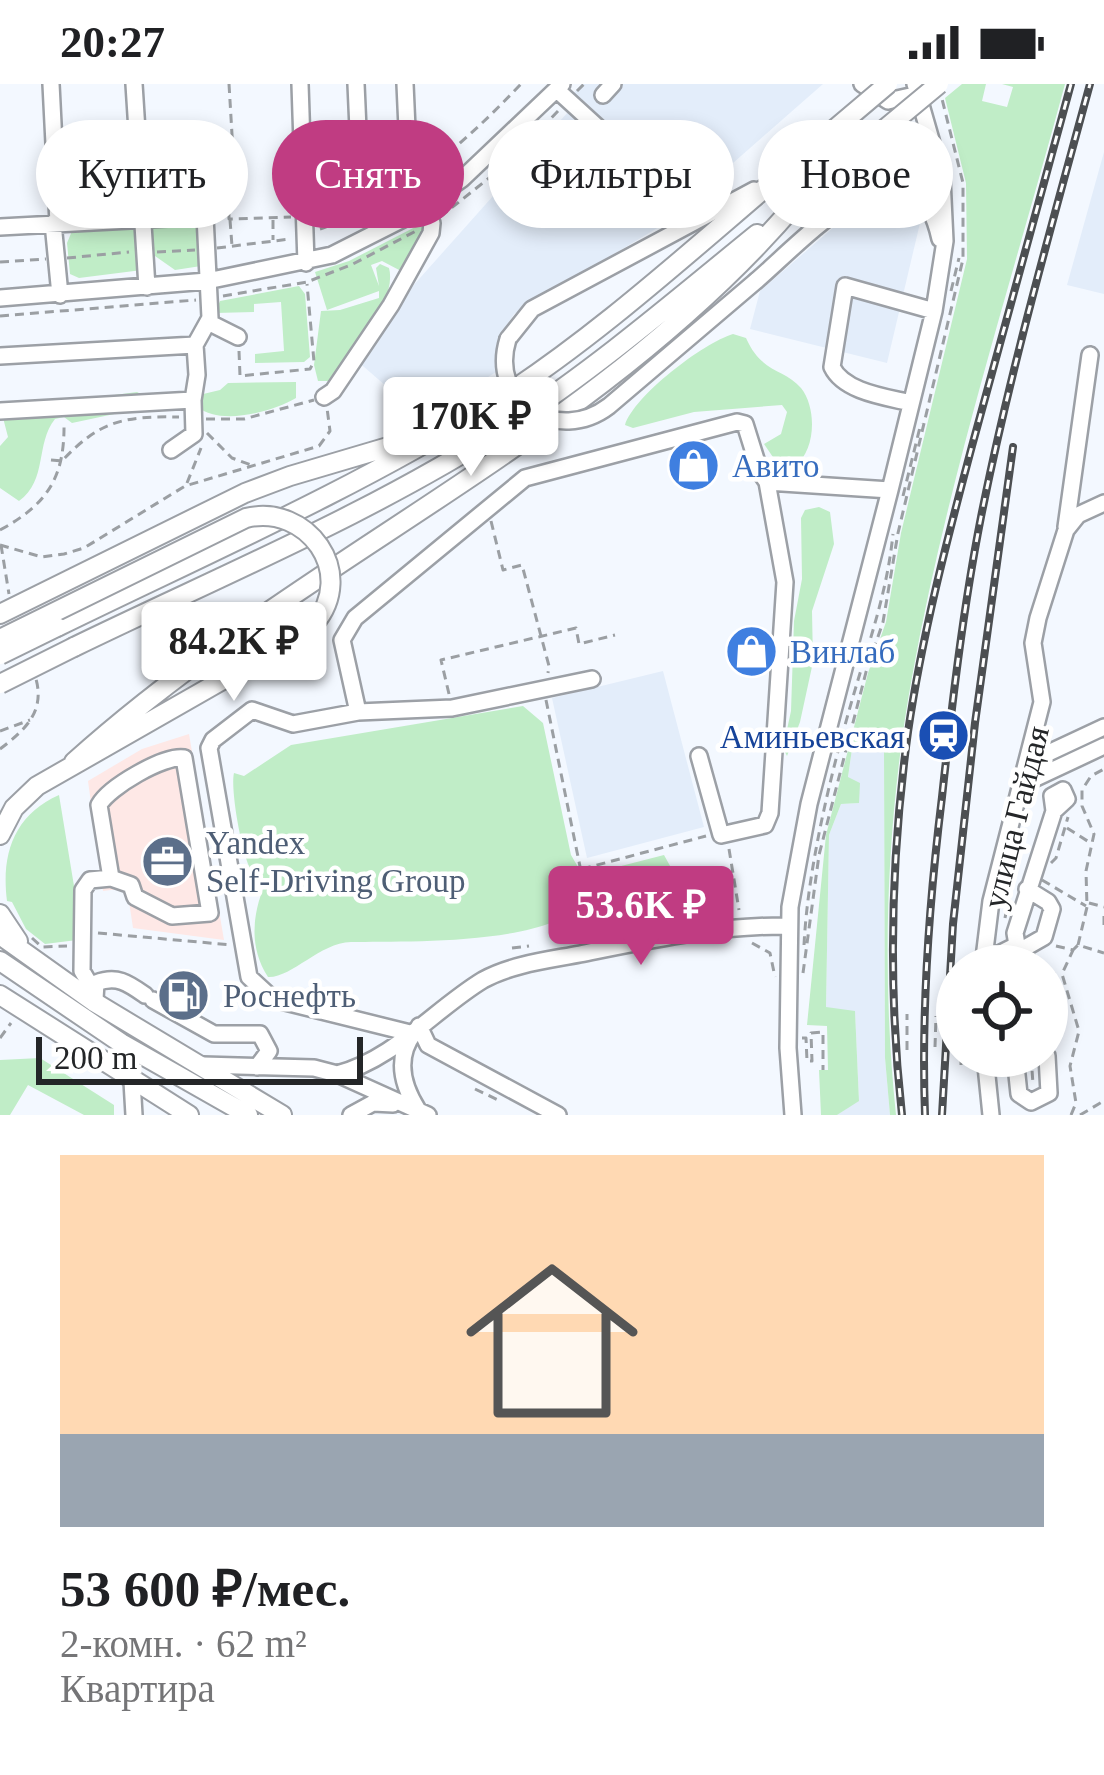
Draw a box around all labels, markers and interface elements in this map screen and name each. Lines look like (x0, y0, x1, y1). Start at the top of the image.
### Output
text: 20:27 (60, 17, 165, 67)
chip: Купить (36, 120, 248, 228)
chip: Снять (272, 120, 464, 228)
chip: Фильтры (488, 120, 734, 228)
chip: Новое (758, 120, 953, 228)
pin: 170K ₽ (373, 377, 569, 479)
text: 170K ₽ (410, 394, 532, 437)
shop icon: Авито (665, 437, 721, 493)
place label: Авито (732, 448, 820, 484)
pin: 84.2K ₽ (123, 602, 345, 704)
text: 84.2K ₽ (168, 619, 300, 662)
shop icon: Винлаб (723, 623, 779, 679)
place label: Винлаб (790, 634, 895, 670)
station icon: Аминьевская (916, 708, 972, 764)
place label: Аминьевская (720, 719, 905, 755)
street label: улица Гайдая (976, 722, 1056, 912)
place label: Yandex Self-Driving Group (206, 825, 465, 899)
office icon: Yandex Self-Driving Group (139, 833, 195, 889)
pin: 53.6K ₽ (530, 866, 752, 968)
text: 53.6K ₽ (575, 883, 707, 926)
map controls (936, 945, 1068, 1077)
button: locate (936, 945, 1068, 1077)
fuel station icon: Роснефть (156, 967, 212, 1023)
place label: Роснефть (223, 978, 356, 1014)
scale bar (36, 1031, 363, 1084)
text: 200 m (54, 1040, 137, 1076)
icon: home (444, 1233, 660, 1449)
text: 53 600 ₽/мес. (60, 1561, 350, 1617)
text: 2-комн. · 62 m² (60, 1622, 307, 1665)
text: Квартира (60, 1667, 215, 1710)

